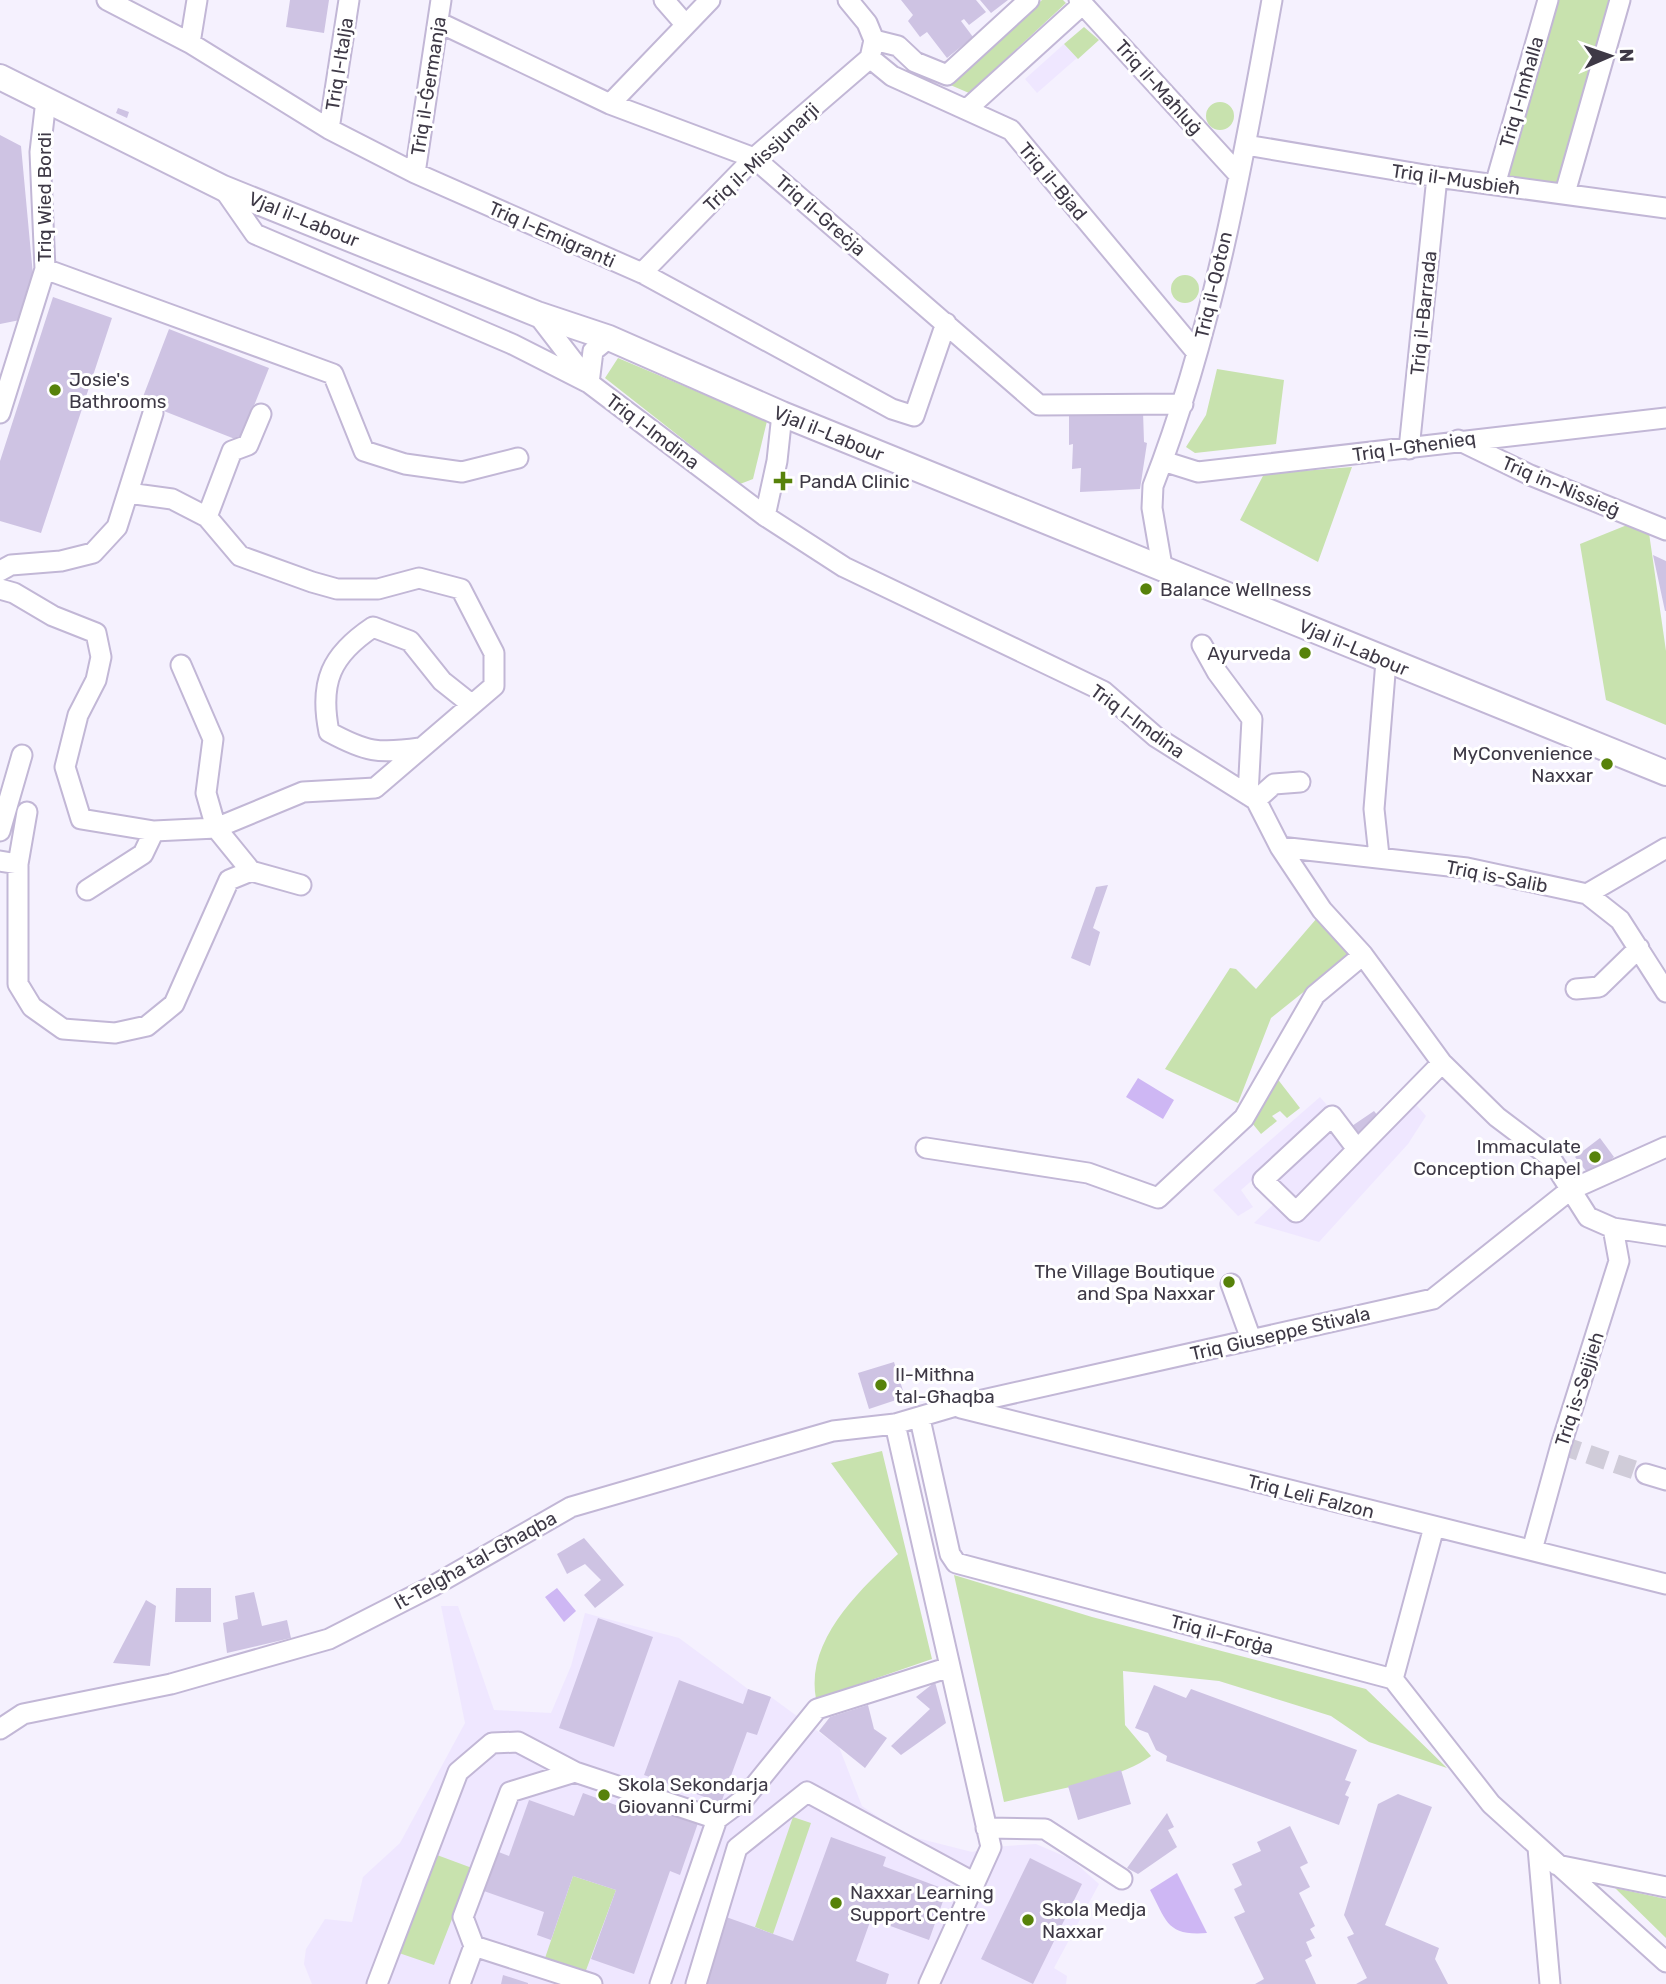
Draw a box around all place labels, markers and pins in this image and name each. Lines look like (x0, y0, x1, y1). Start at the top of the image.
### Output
place label: Josie's Bathrooms (69, 368, 167, 413)
marker: Josie's Bathrooms (47, 382, 63, 398)
place label: PandA Clinic (799, 470, 910, 493)
marker: PandA Clinic (773, 471, 793, 491)
place label: Balance Wellness (1160, 578, 1312, 601)
marker: Balance Wellness (1138, 581, 1154, 597)
place label: Ayurveda (1207, 642, 1291, 665)
marker: Ayurveda (1297, 645, 1313, 661)
place label: MyConvenience Naxxar (1452, 742, 1594, 787)
marker: MyConvenience Naxxar (1599, 756, 1615, 772)
place label: Immaculate Conception Chapel (1413, 1135, 1581, 1180)
marker: Immaculate Conception Chapel (1587, 1149, 1603, 1165)
place label: The Village Boutique and Spa Naxxar (1034, 1260, 1216, 1305)
marker: The Village Boutique and Spa Naxxar (1221, 1274, 1237, 1290)
place label: Il-Mitħna tal-Għaqba (895, 1363, 995, 1408)
marker: Il-Mitħna tal-Għaqba (873, 1377, 889, 1393)
place label: Skola Sekondarja Giovanni Curmi (618, 1773, 768, 1818)
marker: Skola Sekondarja Giovanni Curmi (596, 1787, 612, 1803)
place label: Naxxar Learning Support Centre (850, 1881, 994, 1926)
marker: Naxxar Learning Support Centre (828, 1895, 844, 1911)
place label: Skola Medja Naxxar (1042, 1898, 1146, 1943)
marker: Skola Medja Naxxar (1020, 1912, 1036, 1928)

